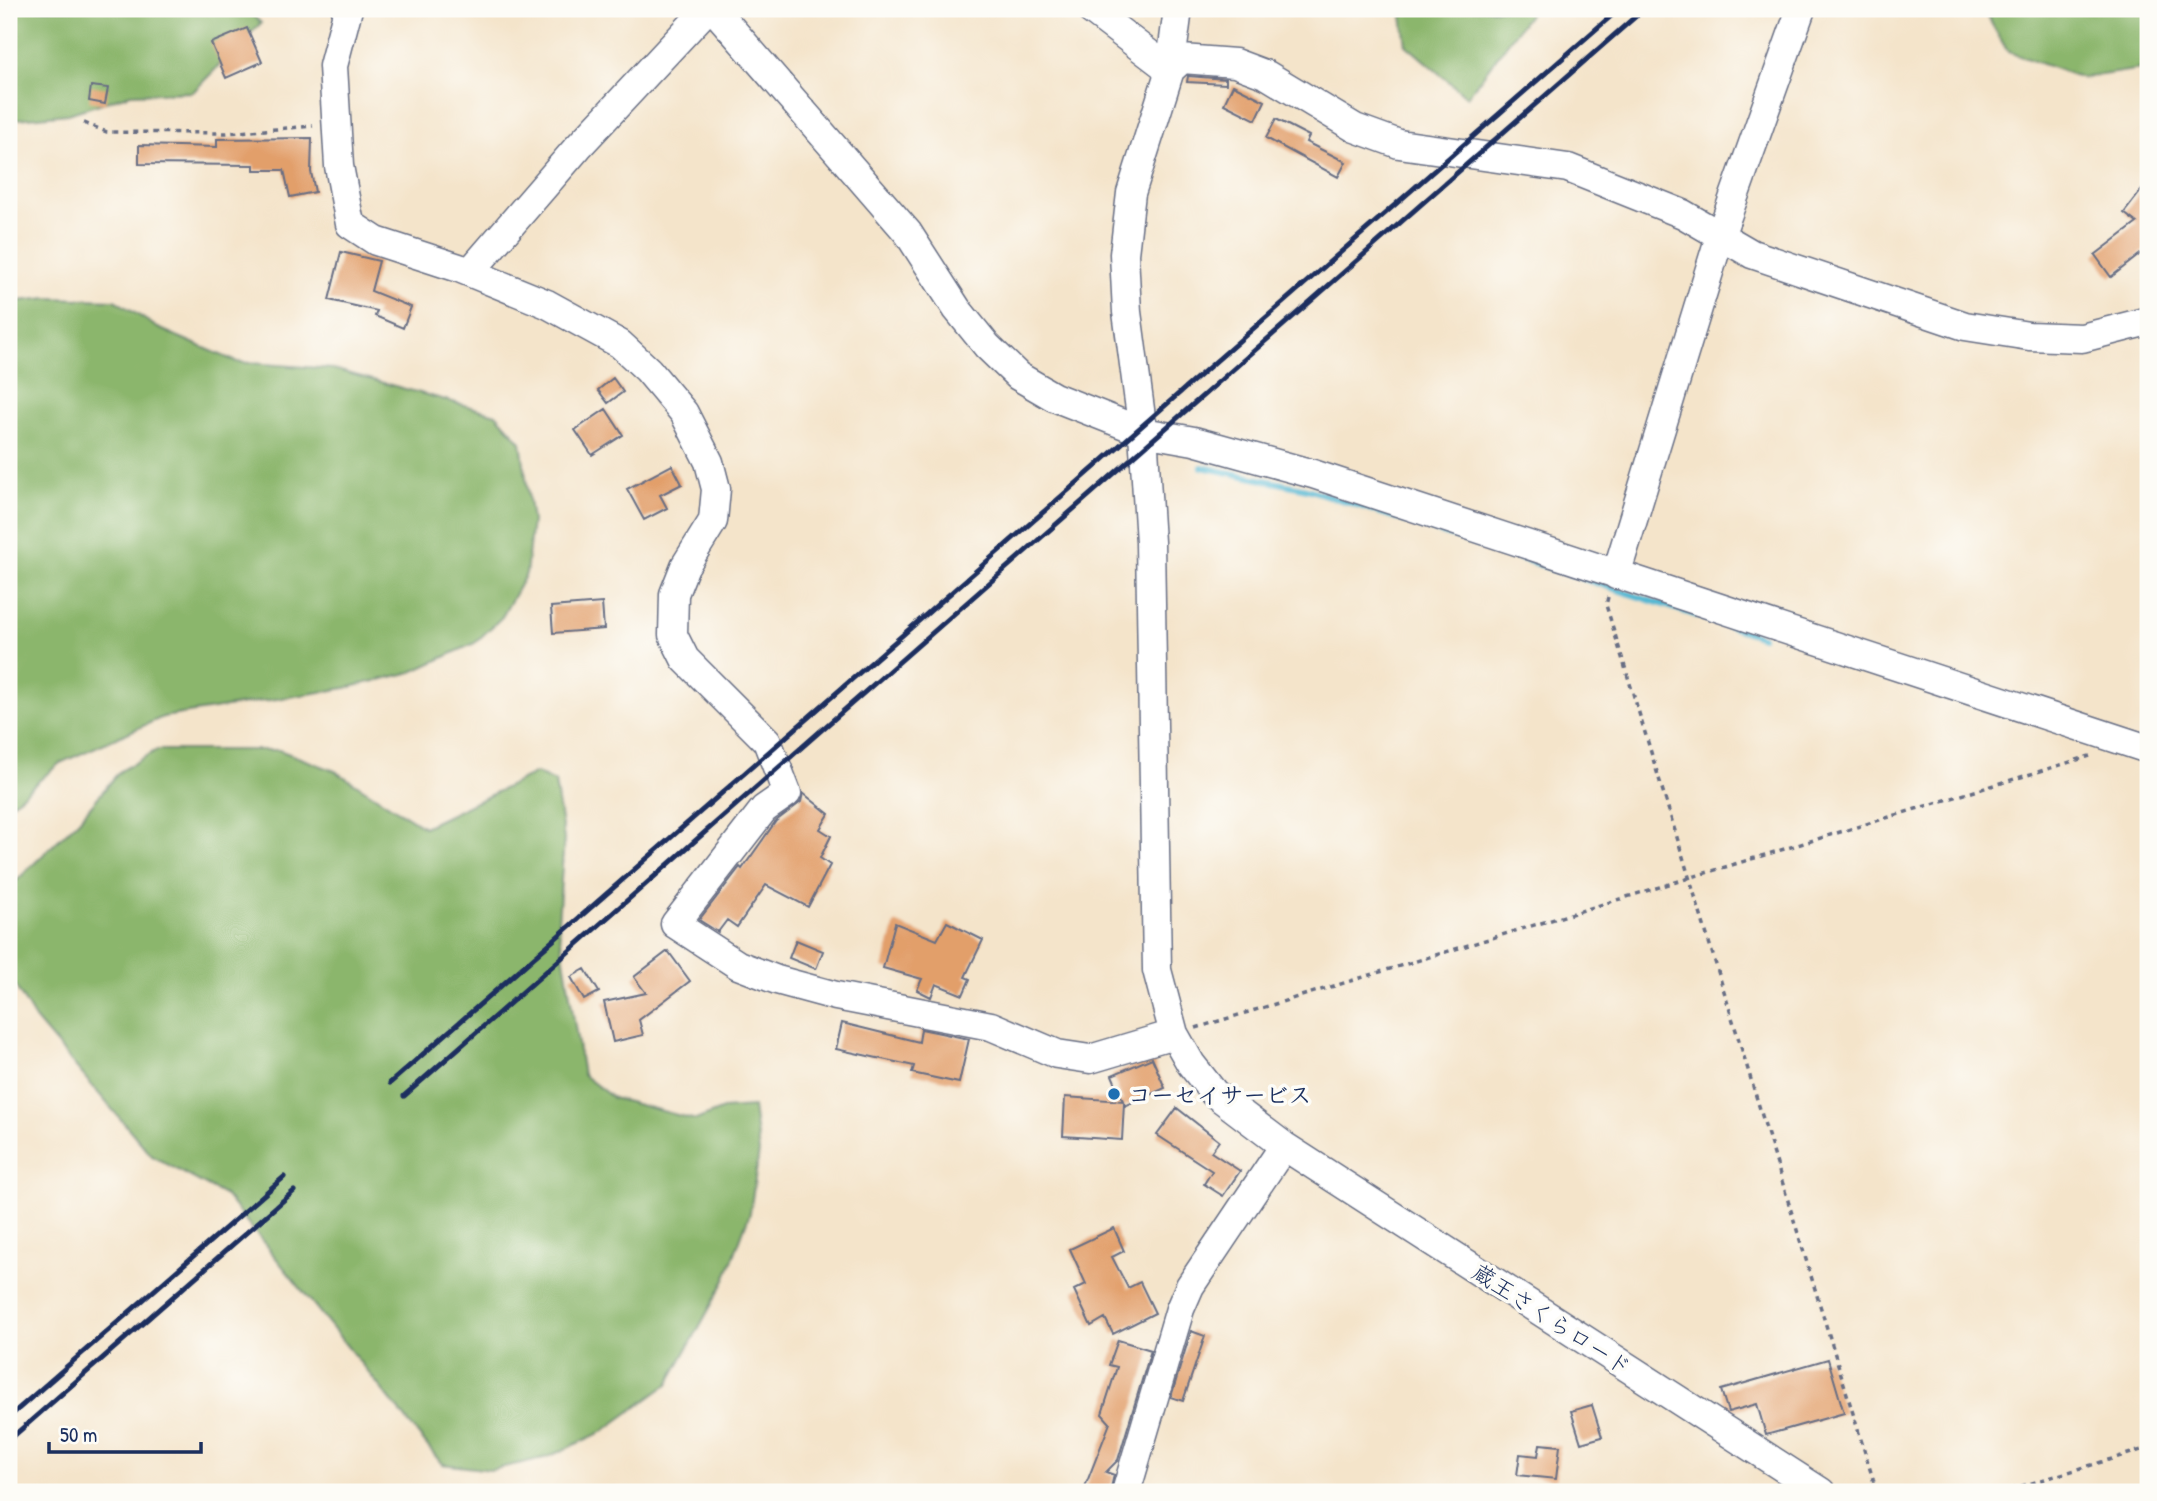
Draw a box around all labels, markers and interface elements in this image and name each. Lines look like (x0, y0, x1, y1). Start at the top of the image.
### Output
place label: コーセイサービス (1128, 1079, 1312, 1110)
marker: コーセイサービス (1106, 1086, 1122, 1102)
street label: 蔵王さくらロード (1466, 1256, 1638, 1382)
scale bar (49, 1410, 201, 1454)
text: 50 m (60, 1420, 97, 1449)

